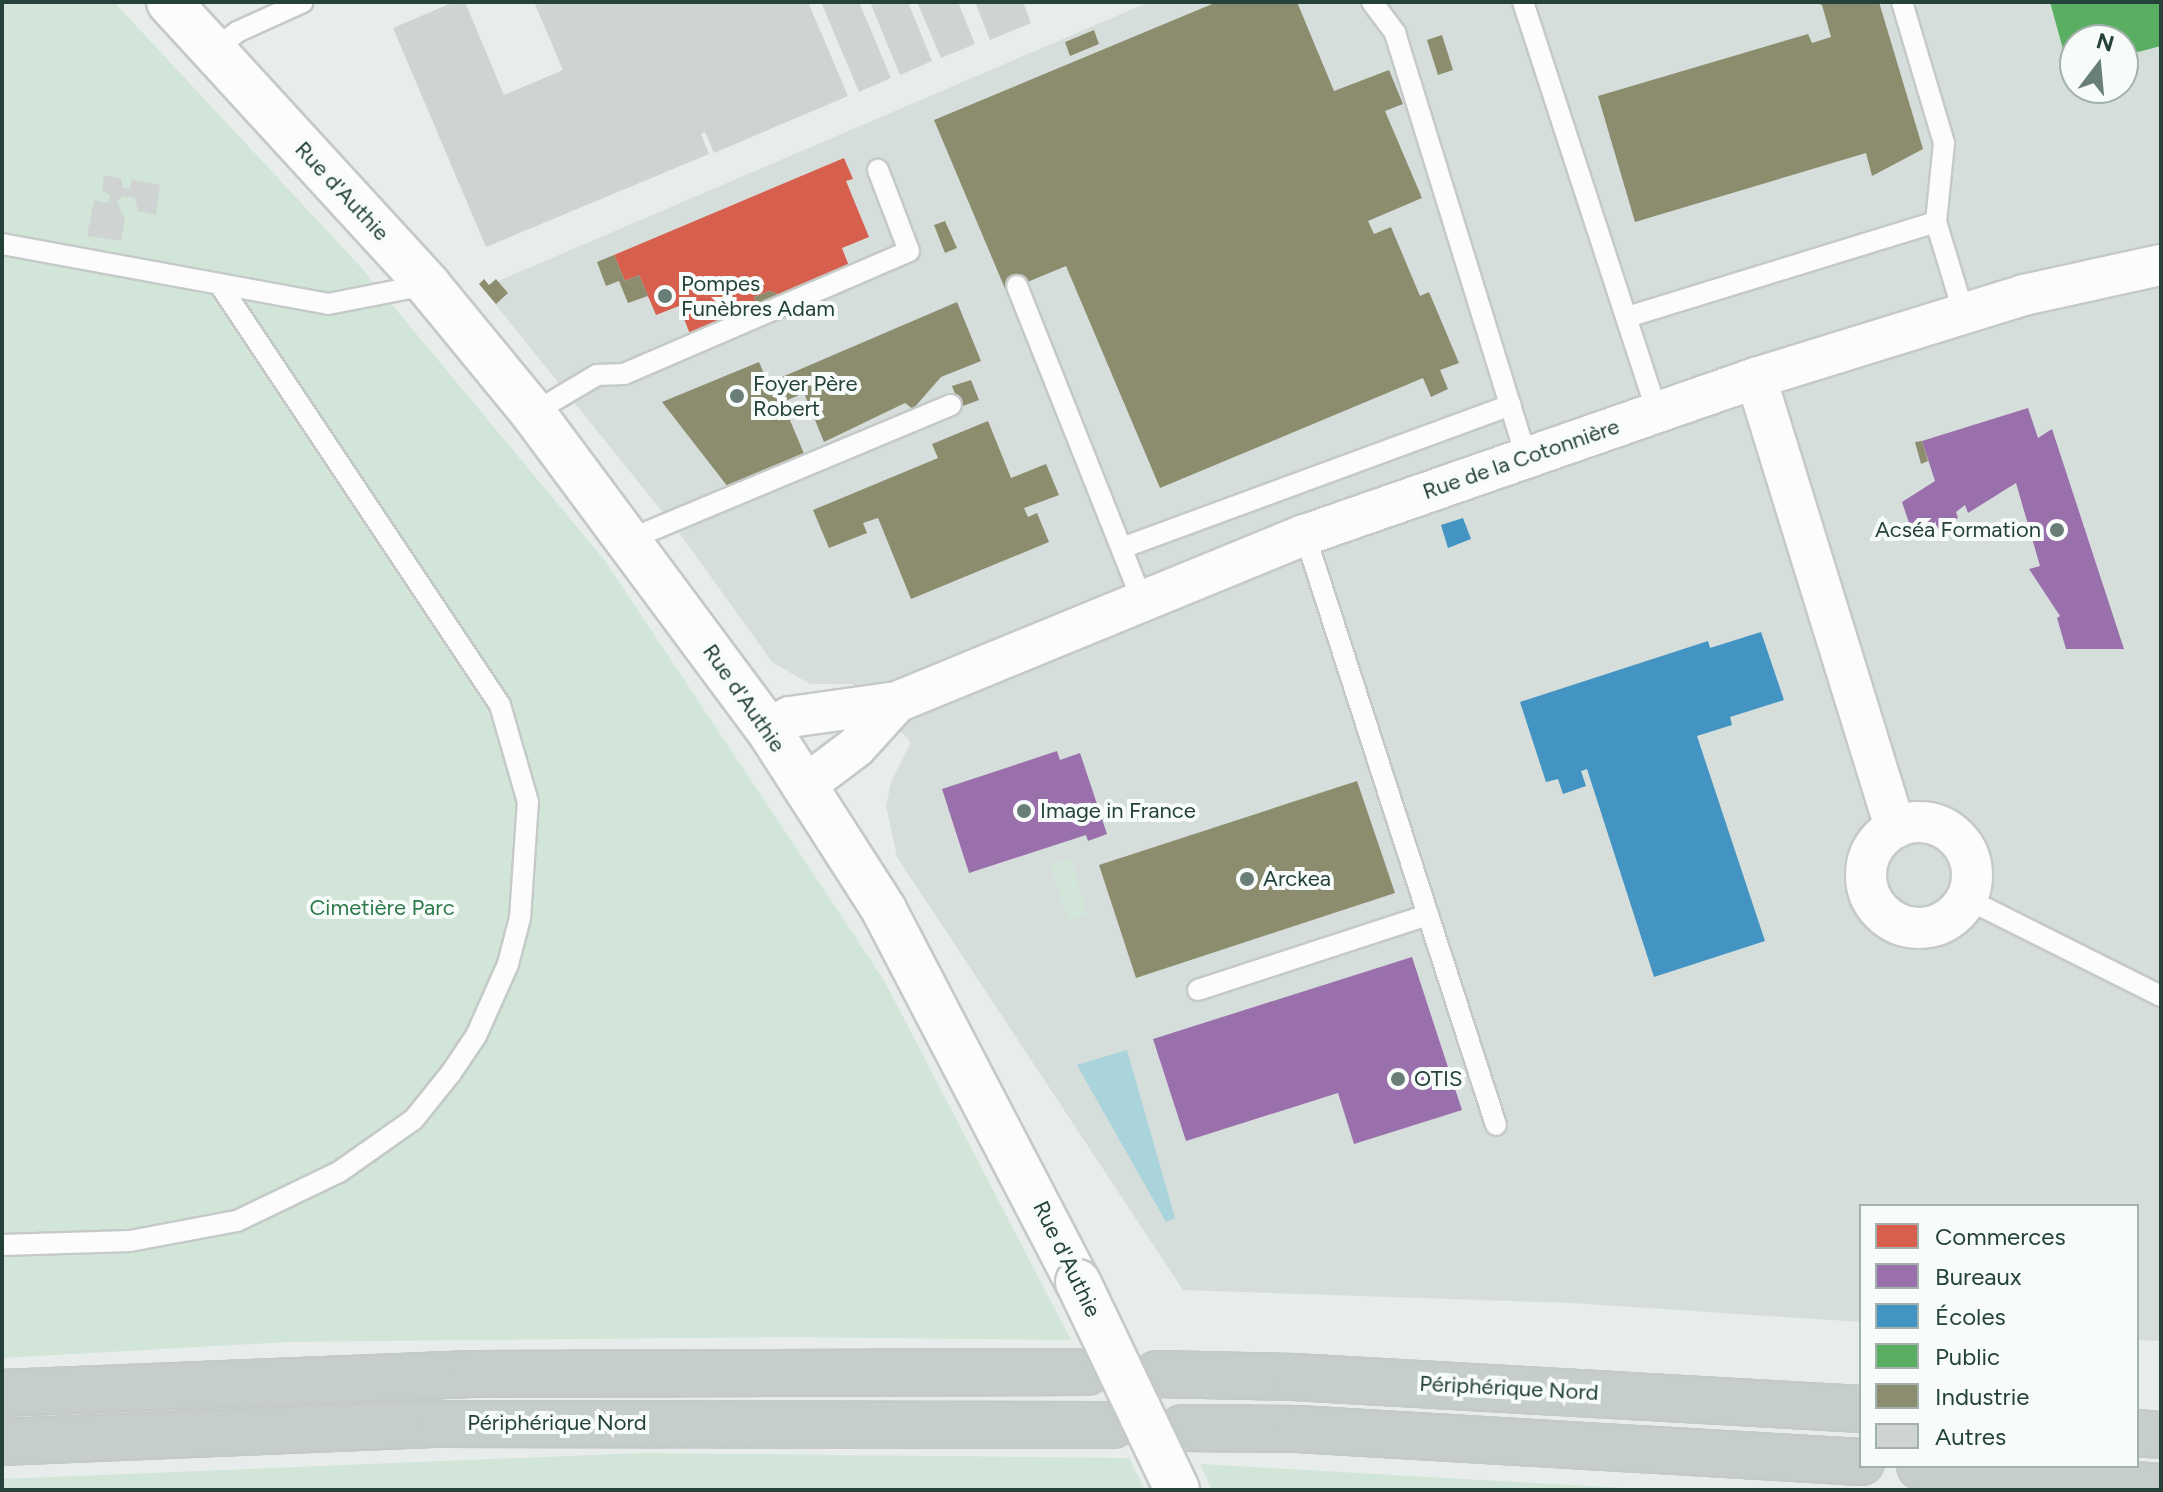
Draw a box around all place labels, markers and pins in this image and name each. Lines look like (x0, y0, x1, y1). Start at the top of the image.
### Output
place label: Pompes Funèbres Adam (681, 270, 835, 322)
marker: Pompes Funèbres Adam (656, 287, 674, 305)
place label: Foyer Père Robert (753, 370, 857, 422)
marker: Foyer Père Robert (728, 387, 746, 405)
place label: Acséa Formation (1875, 517, 2041, 543)
marker: Acséa Formation (2048, 521, 2066, 539)
place label: Image in France (1040, 798, 1196, 824)
marker: Image in France (1015, 802, 1033, 820)
place label: Arckea (1263, 866, 1331, 892)
marker: Arckea (1238, 870, 1256, 888)
place label: OTIS (1414, 1066, 1462, 1092)
marker: OTIS (1389, 1070, 1407, 1088)

